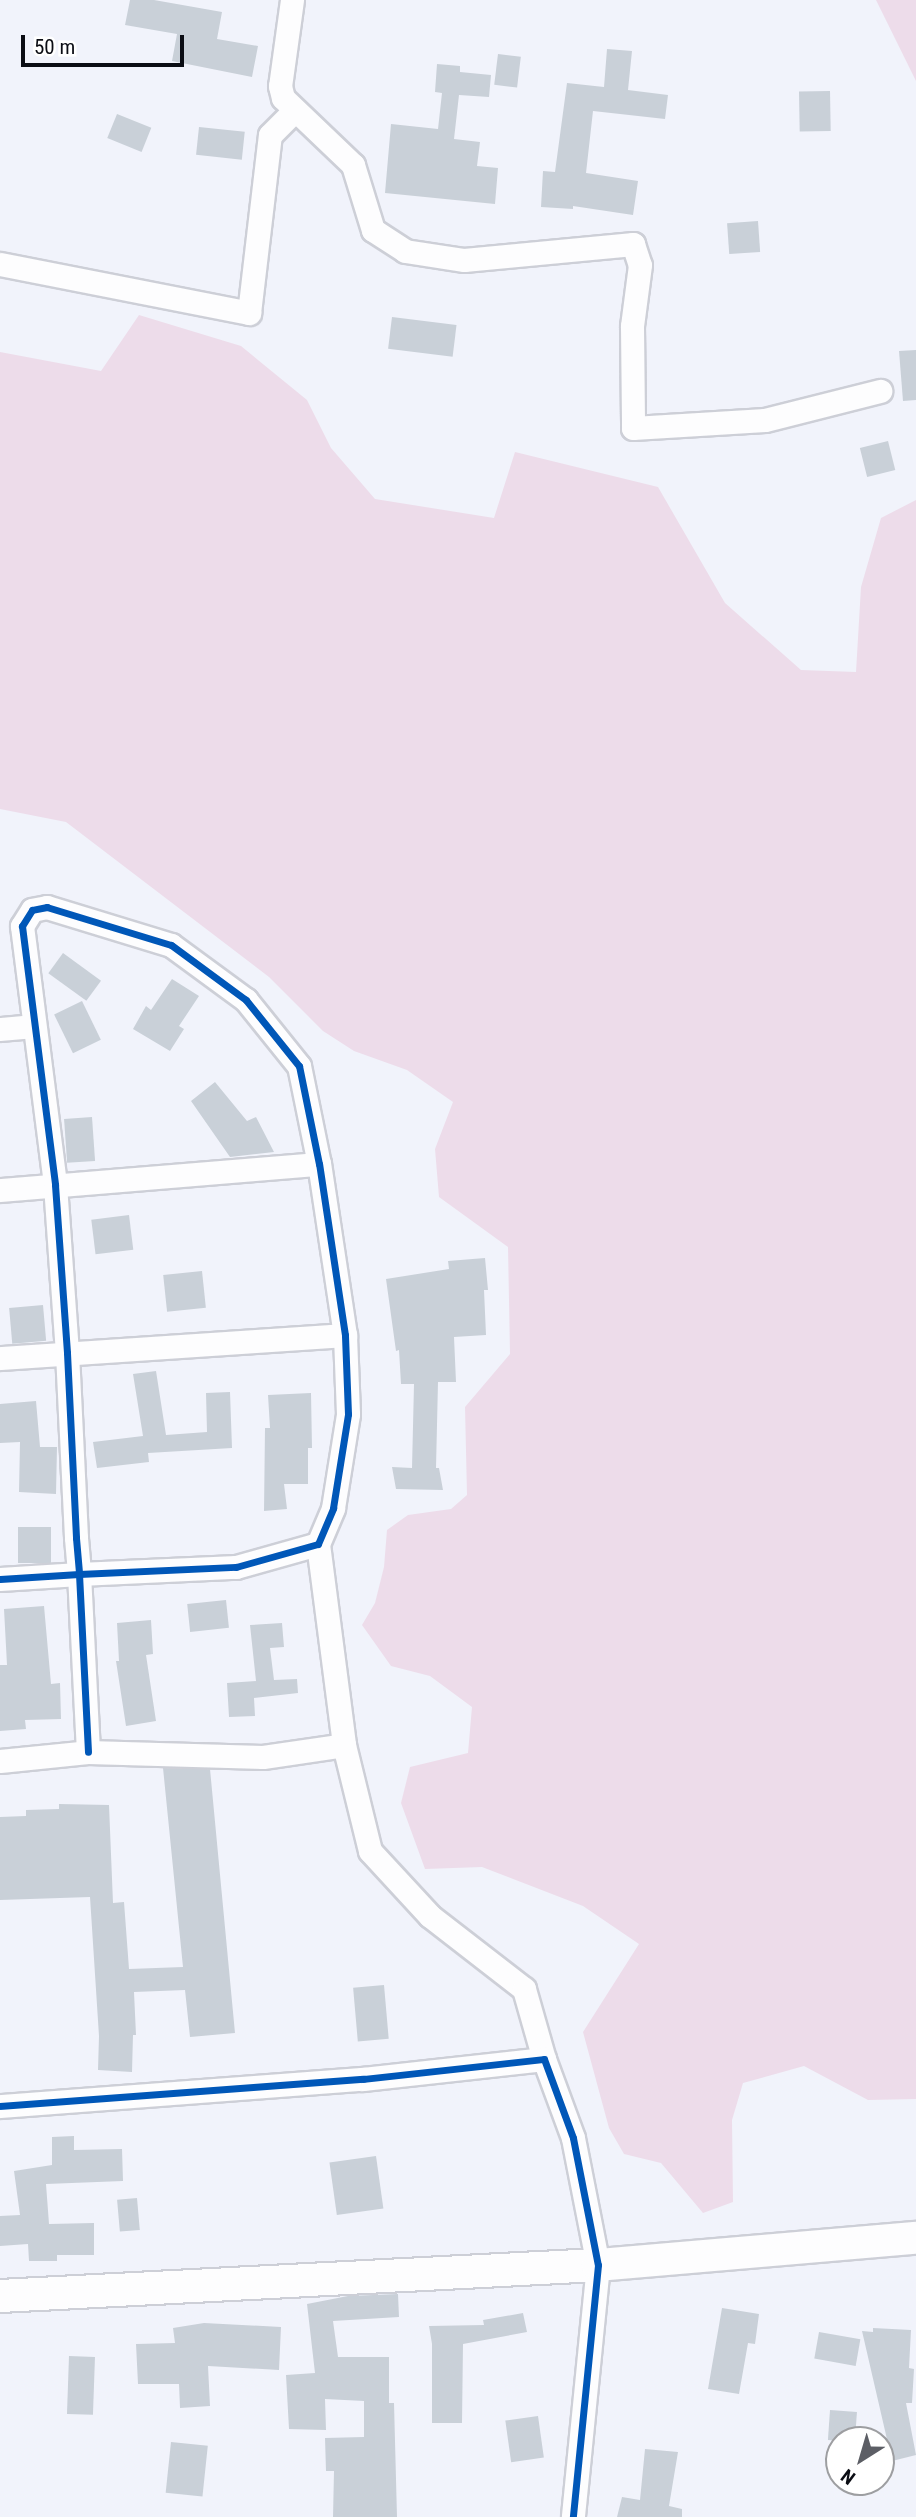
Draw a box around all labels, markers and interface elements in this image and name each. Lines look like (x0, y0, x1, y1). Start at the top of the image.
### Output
scale bar (24, 21, 187, 65)
text: 50 m (34, 35, 75, 59)
north arrow (825, 2426, 895, 2496)
text: N (837, 2464, 860, 2489)

